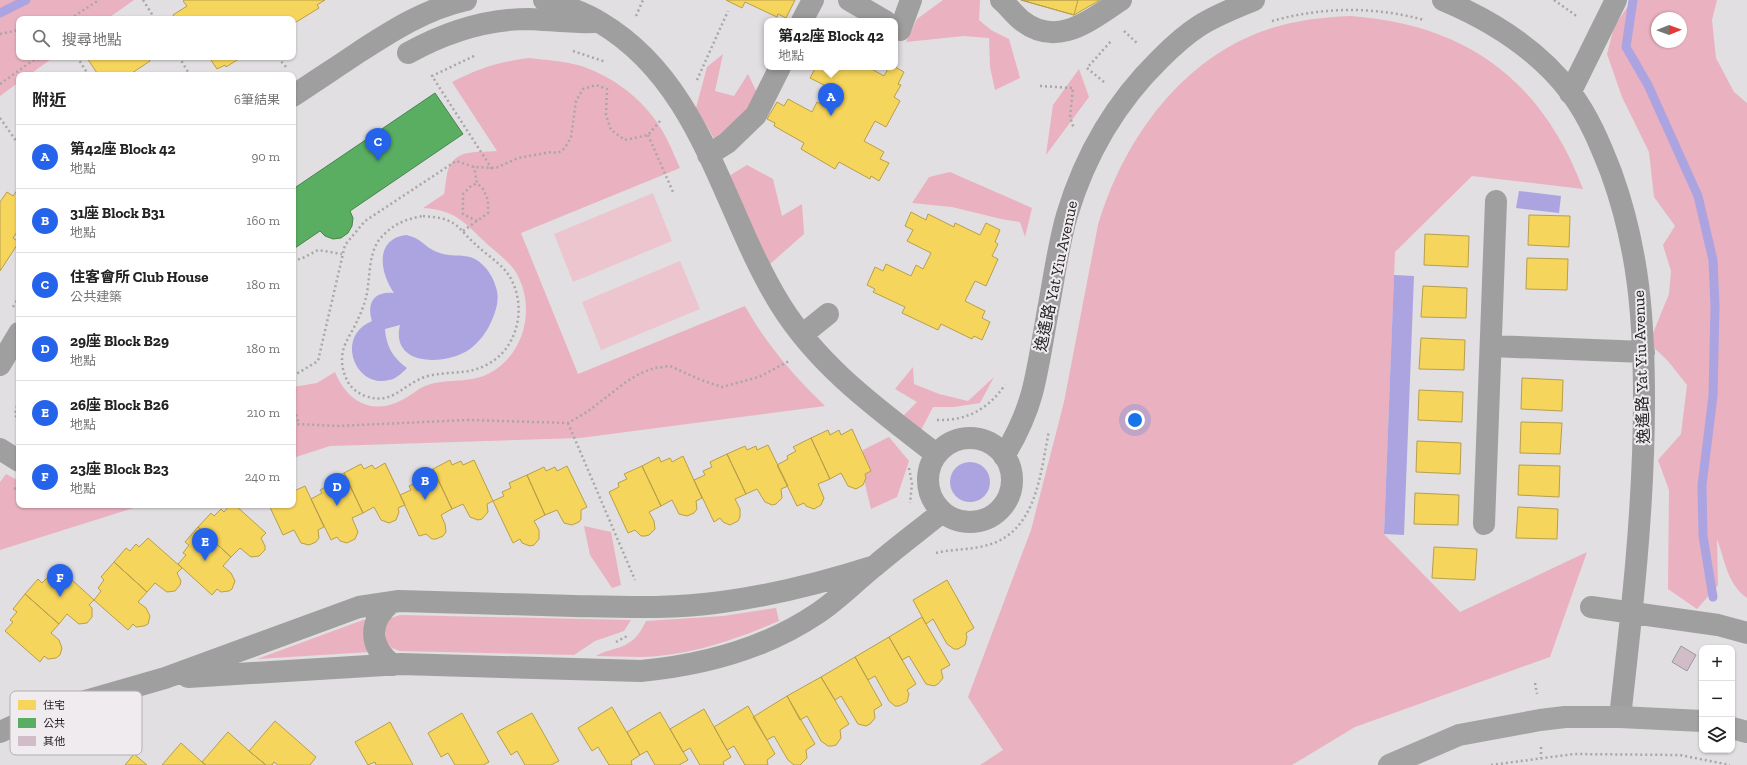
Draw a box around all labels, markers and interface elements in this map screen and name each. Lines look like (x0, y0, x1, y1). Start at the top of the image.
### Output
north arrow (1651, 12, 1687, 48)
search box (16, 16, 296, 60)
popup (764, 18, 898, 70)
icon: search (30, 27, 52, 49)
text: 第42座 Block 42 (778, 27, 884, 45)
text: 搜尋地點 (62, 31, 122, 49)
text: 地點 (778, 48, 804, 63)
pin: A (818, 83, 844, 116)
text: 附近 (32, 90, 66, 110)
text: 6筆結果 (234, 92, 280, 107)
pin: C (365, 128, 391, 161)
text: 第42座 Block 42 (70, 140, 176, 158)
text: A (41, 149, 49, 164)
text: 90 m (251, 149, 280, 164)
text: 地點 (70, 161, 96, 176)
street label: 逸遙路 Yat Yiu Avenue (1031, 199, 1081, 353)
text: 31座 Block B31 (70, 204, 165, 222)
text: B (41, 213, 49, 228)
text: 160 m (246, 213, 280, 228)
text: 地點 (70, 225, 96, 240)
text: 住客會所 Club House (70, 268, 208, 286)
text: C (41, 277, 49, 292)
text: 180 m (246, 277, 280, 292)
text: 公共建築 (70, 289, 122, 304)
street label: 逸遙路 Yat Yiu Avenue (1629, 290, 1653, 444)
text: 29座 Block B29 (70, 332, 169, 350)
text: D (40, 341, 50, 356)
text: 180 m (246, 341, 280, 356)
text: 地點 (70, 353, 96, 368)
text: 26座 Block B26 (70, 396, 169, 414)
text: E (41, 405, 49, 420)
text: 210 m (247, 405, 280, 420)
your location (1125, 410, 1145, 430)
text: 地點 (70, 417, 96, 432)
text: 23座 Block B23 (70, 460, 169, 478)
pin: B (412, 467, 438, 500)
text: F (41, 469, 49, 484)
text: 240 m (245, 469, 280, 484)
pin: D (324, 473, 350, 506)
text: 地點 (70, 481, 96, 496)
pin: E (192, 528, 218, 561)
pin: F (47, 564, 73, 597)
map controls (1699, 645, 1735, 753)
button: + (1699, 645, 1735, 681)
button: − (1699, 681, 1735, 717)
legend (10, 691, 142, 755)
text: 住宅 (43, 699, 65, 712)
text: 公共 (43, 717, 65, 730)
button: layers (1699, 717, 1735, 753)
text: 其他 (43, 735, 65, 748)

